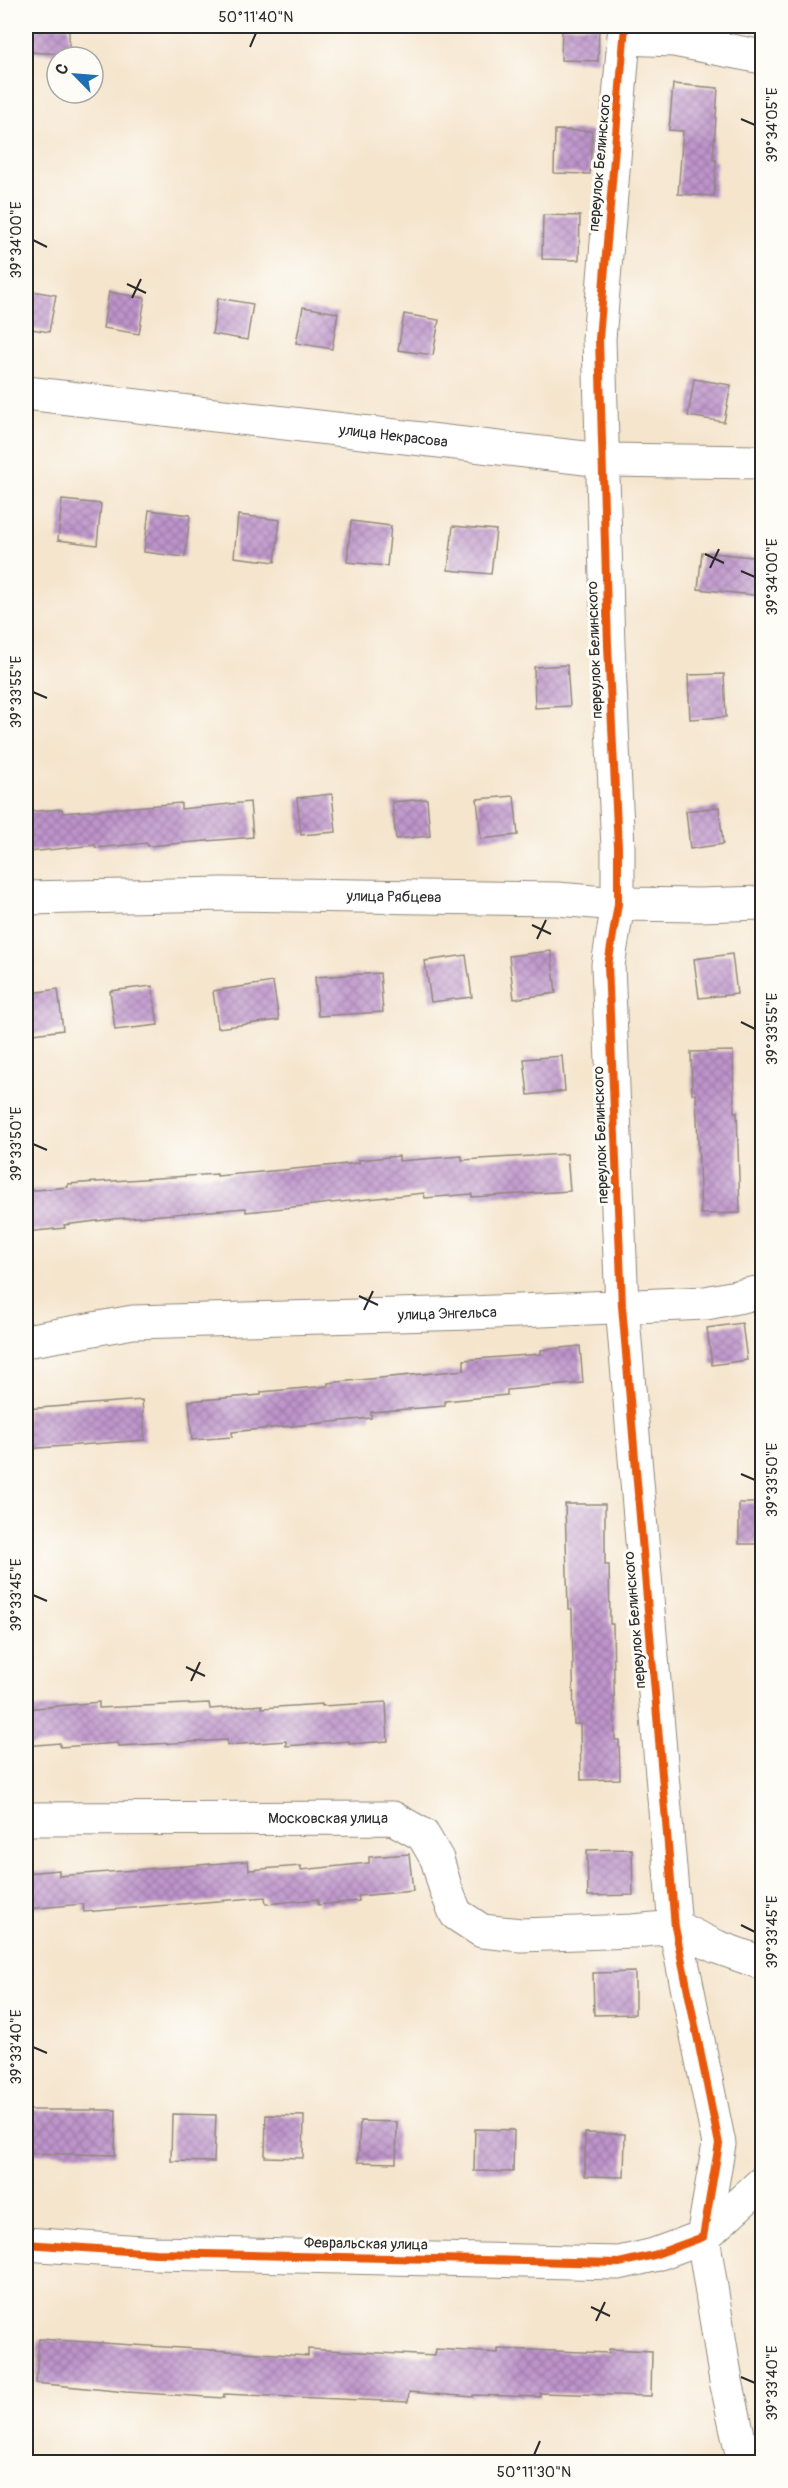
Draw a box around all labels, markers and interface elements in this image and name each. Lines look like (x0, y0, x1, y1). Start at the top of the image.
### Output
text: 50°11'40"N (219, 8, 293, 27)
north arrow (45, 45, 105, 105)
text: С (51, 60, 74, 78)
text: 39°34'05"E (763, 87, 782, 162)
street label: переулок Белинского (585, 93, 615, 233)
text: 39°34'00"E (7, 201, 26, 279)
street label: улица Некрасова (337, 420, 449, 452)
text: 39°34'00"E (763, 538, 782, 616)
street label: переулок Белинского (583, 581, 607, 719)
text: 39°33'55"E (7, 656, 26, 728)
street label: улица Рябцева (345, 886, 442, 907)
text: 39°33'55"E (763, 993, 782, 1065)
street label: переулок Белинского (589, 1066, 613, 1204)
text: 39°33'50"E (7, 1106, 26, 1181)
street label: улица Энгельса (396, 1302, 497, 1324)
text: 39°33'50"E (763, 1442, 782, 1517)
street label: переулок Белинского (620, 1550, 650, 1690)
text: 39°33'45"E (7, 1558, 26, 1632)
street label: Московская улица (268, 1809, 388, 1828)
text: 39°33'45"E (763, 1895, 782, 1969)
text: 39°33'40"E (7, 2009, 26, 2085)
street label: Февральская улица (304, 2233, 428, 2255)
text: 39°33'40"E (763, 2345, 782, 2421)
text: 50°11'30"N (497, 2463, 571, 2482)

